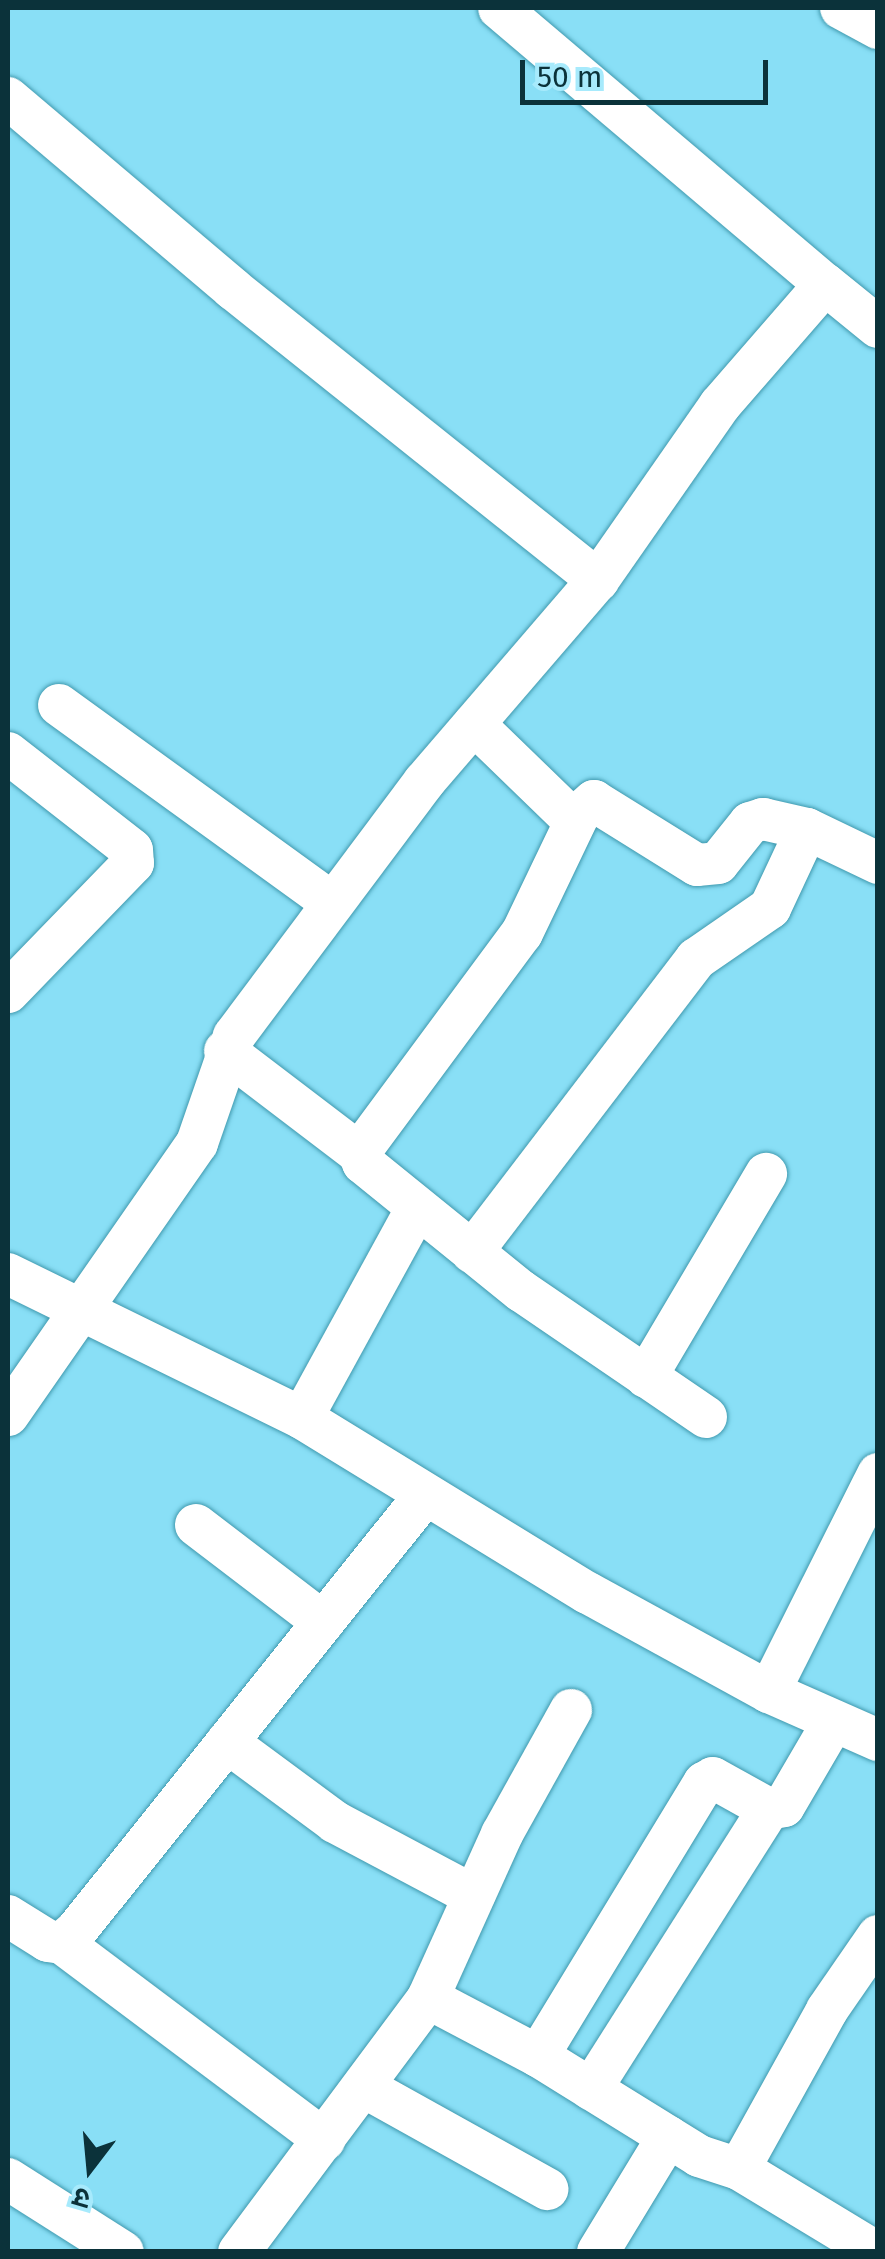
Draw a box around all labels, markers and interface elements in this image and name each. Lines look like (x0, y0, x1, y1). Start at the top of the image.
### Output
scale bar (525, 40, 772, 102)
text: 50 m (537, 59, 602, 95)
north arrow (40, 2119, 140, 2219)
text: उ (69, 2180, 94, 2216)

